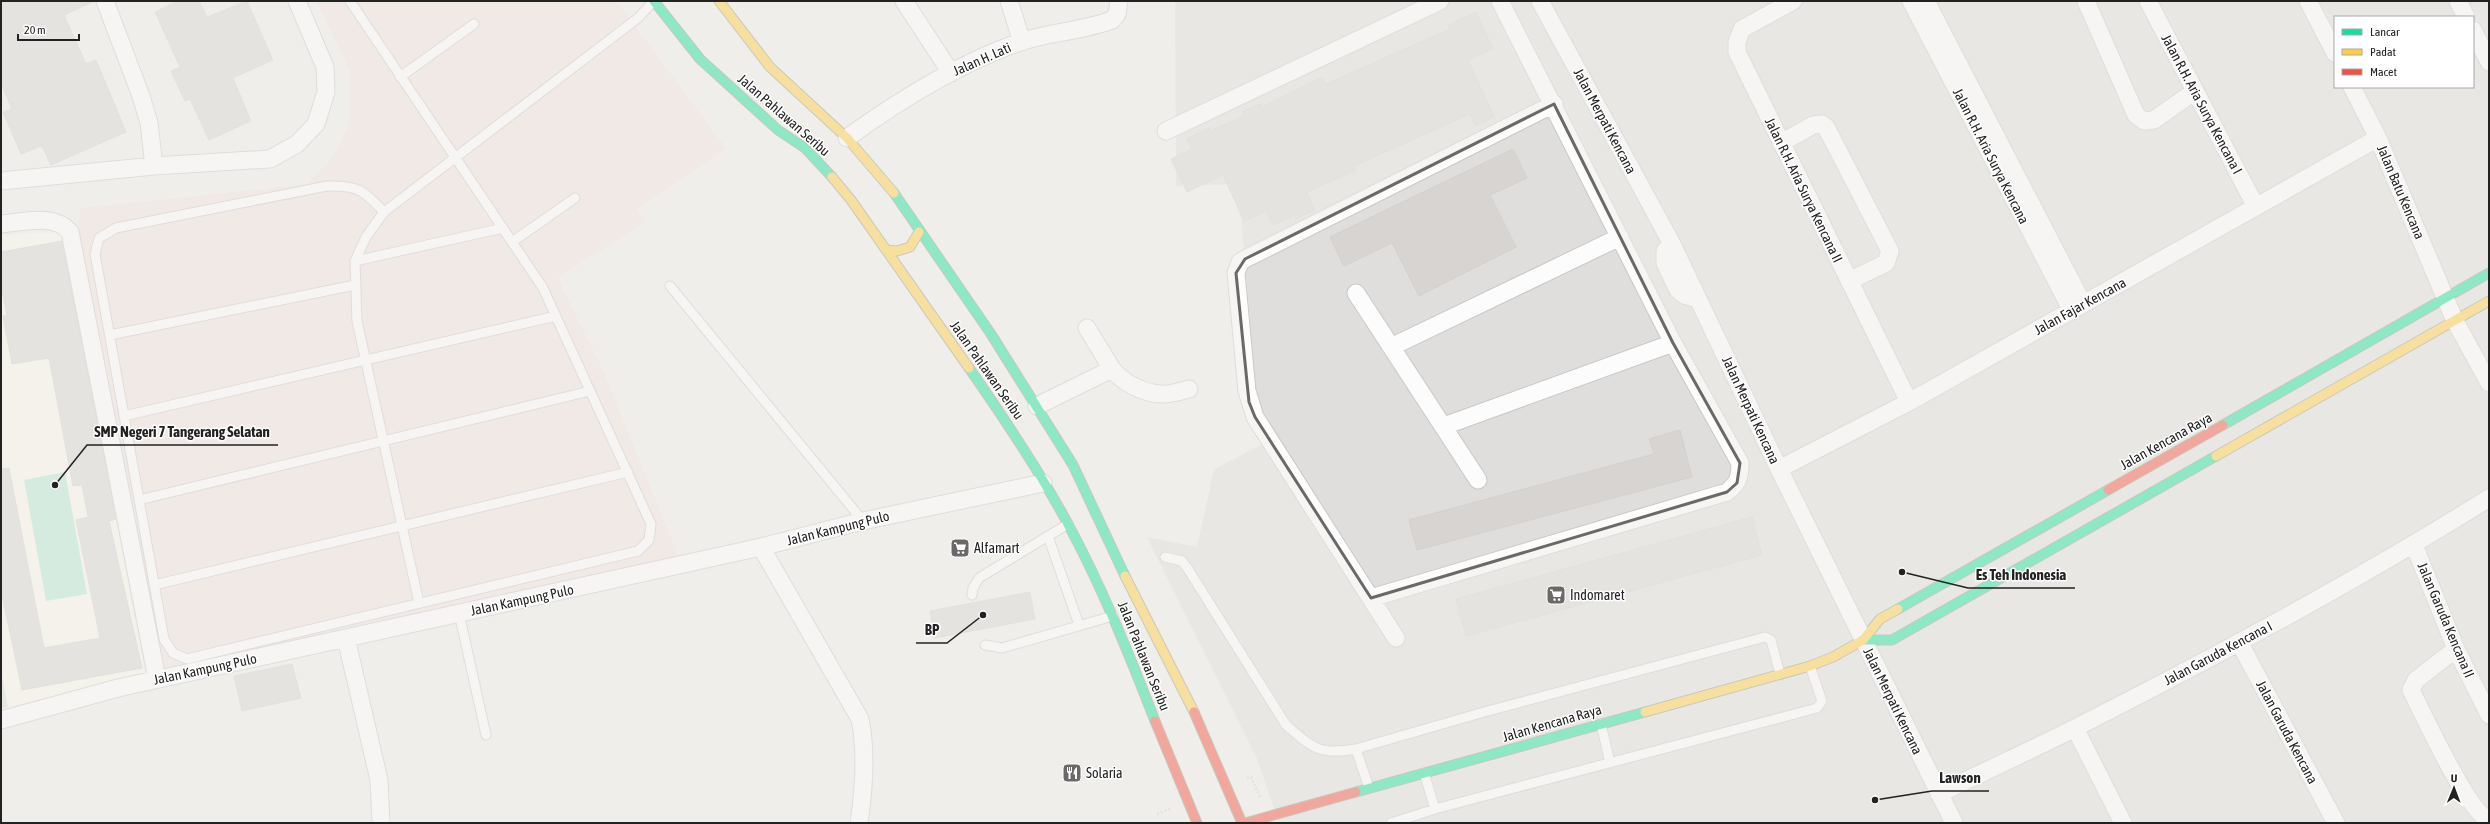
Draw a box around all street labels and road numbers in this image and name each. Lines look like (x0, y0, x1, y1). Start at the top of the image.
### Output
street label: Jalan R.H. Aria Surya Kencana I (2158, 32, 2246, 176)
street label: Jalan H. Lati (951, 39, 1013, 79)
street label: Jalan Merpati Kencana (1571, 66, 1639, 176)
street label: Jalan Pahlawan Seribu (735, 71, 833, 159)
street label: Jalan R.H. Aria Surya Kencana (1950, 85, 2032, 227)
street label: Jalan R.H. Aria Surya Kencana II (1762, 115, 1846, 265)
street label: Jalan Batu Kencana (2374, 143, 2428, 241)
street label: Jalan Fajar Kencana (2031, 274, 2129, 338)
street label: Jalan Pahlawan Seribu (947, 318, 1027, 422)
street label: Jalan Merpati Kencana (1719, 354, 1783, 466)
street label: Jalan Kencana Raya (2117, 409, 2215, 473)
street label: Jalan Kampung Pulo (785, 508, 891, 548)
street label: Jalan Garuda Kencana II (2414, 560, 2478, 680)
street label: Jalan Kampung Pulo (469, 581, 575, 619)
street label: Jalan Pahlawan Seribu (1115, 599, 1173, 713)
street label: Jalan Garuda Kencana I (2161, 618, 2275, 688)
street label: Jalan Merpati Kencana (1860, 645, 1926, 757)
street label: Jalan Kampung Pulo (152, 650, 258, 688)
street label: Jalan Garuda Kencana (2253, 678, 2321, 786)
street label: Jalan Kencana Raya (1501, 701, 1603, 745)

